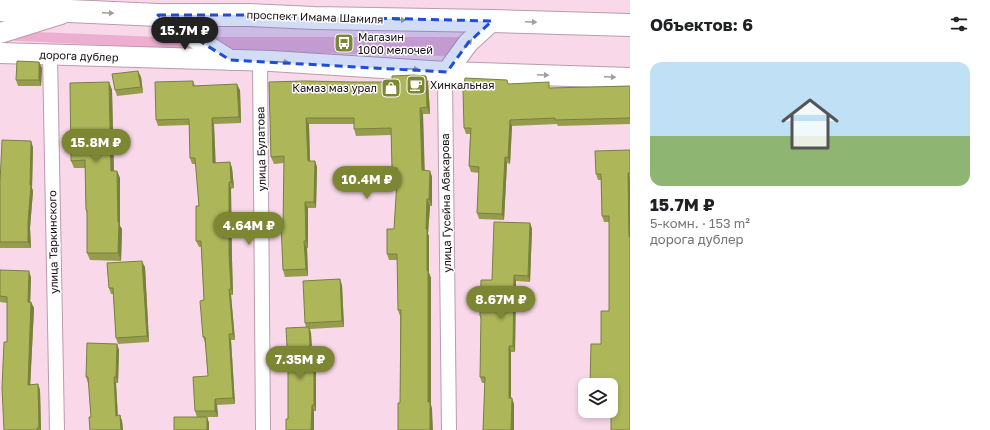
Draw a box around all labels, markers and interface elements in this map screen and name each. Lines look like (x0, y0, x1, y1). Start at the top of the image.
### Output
street label: проспект Имама Шамиля (246, 8, 384, 25)
one-way arrow (102, 10, 115, 16)
icon: filters (948, 13, 970, 35)
text: Объектов: 6 (650, 14, 753, 35)
pin: 15.7M ₽ (148, 17, 222, 51)
one-way arrow (394, 17, 407, 23)
one-way arrow (525, 19, 538, 25)
text: 15.7M ₽ (160, 22, 210, 38)
place label: Магазин 1000 мелочей (358, 30, 433, 56)
bus stop icon: Магазин 1000 мелочей (333, 32, 355, 54)
one-way arrow (463, 39, 472, 50)
street label: дорога дублер (39, 48, 119, 63)
one-way arrow (277, 58, 289, 65)
one-way arrow (407, 66, 419, 73)
one-way arrow (537, 71, 549, 78)
cafe icon: Хинкальная (405, 74, 427, 96)
one-way arrow (604, 74, 617, 80)
shop icon: Камаз маз урал (380, 77, 402, 99)
place label: Хинкальная (430, 78, 495, 91)
place label: Камаз маз урал (292, 81, 377, 94)
icon: home (774, 88, 846, 160)
street label: улица Булатова (253, 107, 268, 191)
pin: 15.8M ₽ (59, 129, 133, 163)
street label: улица Гусейна Абакарова (438, 133, 453, 273)
text: 15.8M ₽ (71, 134, 121, 150)
pin: 10.4M ₽ (330, 166, 404, 200)
text: 10.4M ₽ (341, 171, 393, 187)
street label: улица Таркинского (45, 190, 60, 294)
text: 15.7M ₽ (650, 194, 715, 215)
pin: 4.64M ₽ (212, 212, 286, 246)
text: 5-комн. · 153 m² (650, 215, 750, 231)
text: 4.64M ₽ (223, 217, 275, 233)
text: дорога дублер (650, 231, 744, 247)
pin: 8.67M ₽ (464, 286, 538, 320)
text: 8.67M ₽ (475, 291, 527, 307)
pin: 7.35M ₽ (263, 346, 337, 380)
text: 7.35M ₽ (275, 351, 325, 367)
map controls (578, 378, 618, 418)
button: layers (578, 378, 618, 418)

